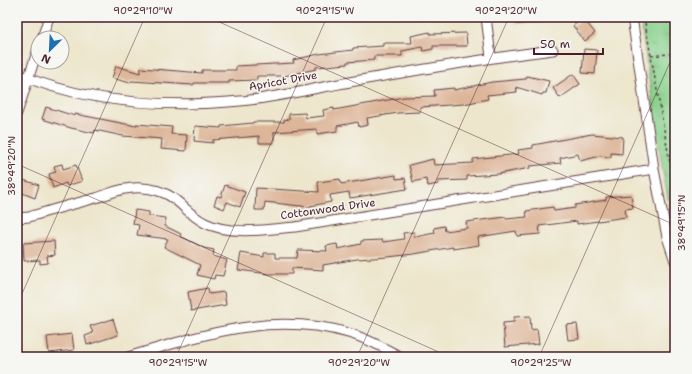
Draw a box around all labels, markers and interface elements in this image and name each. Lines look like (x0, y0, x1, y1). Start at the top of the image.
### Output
text: 90°29'10"W (113, 4, 173, 17)
text: 90°29'15"W (296, 4, 355, 17)
text: 90°29'20"W (475, 4, 538, 17)
north arrow (30, 30, 70, 70)
scale bar (534, 30, 603, 56)
text: 50 m (540, 36, 570, 52)
text: N (39, 50, 53, 67)
street label: Apricot Drive (248, 68, 318, 94)
text: 38°49'20"N (5, 136, 18, 196)
street label: Cottonwood Drive (279, 195, 377, 223)
text: 38°49'15"N (675, 195, 688, 251)
text: 90°29'15"W (149, 356, 208, 369)
text: 90°29'20"W (328, 356, 391, 369)
text: 90°29'25"W (510, 356, 572, 369)

